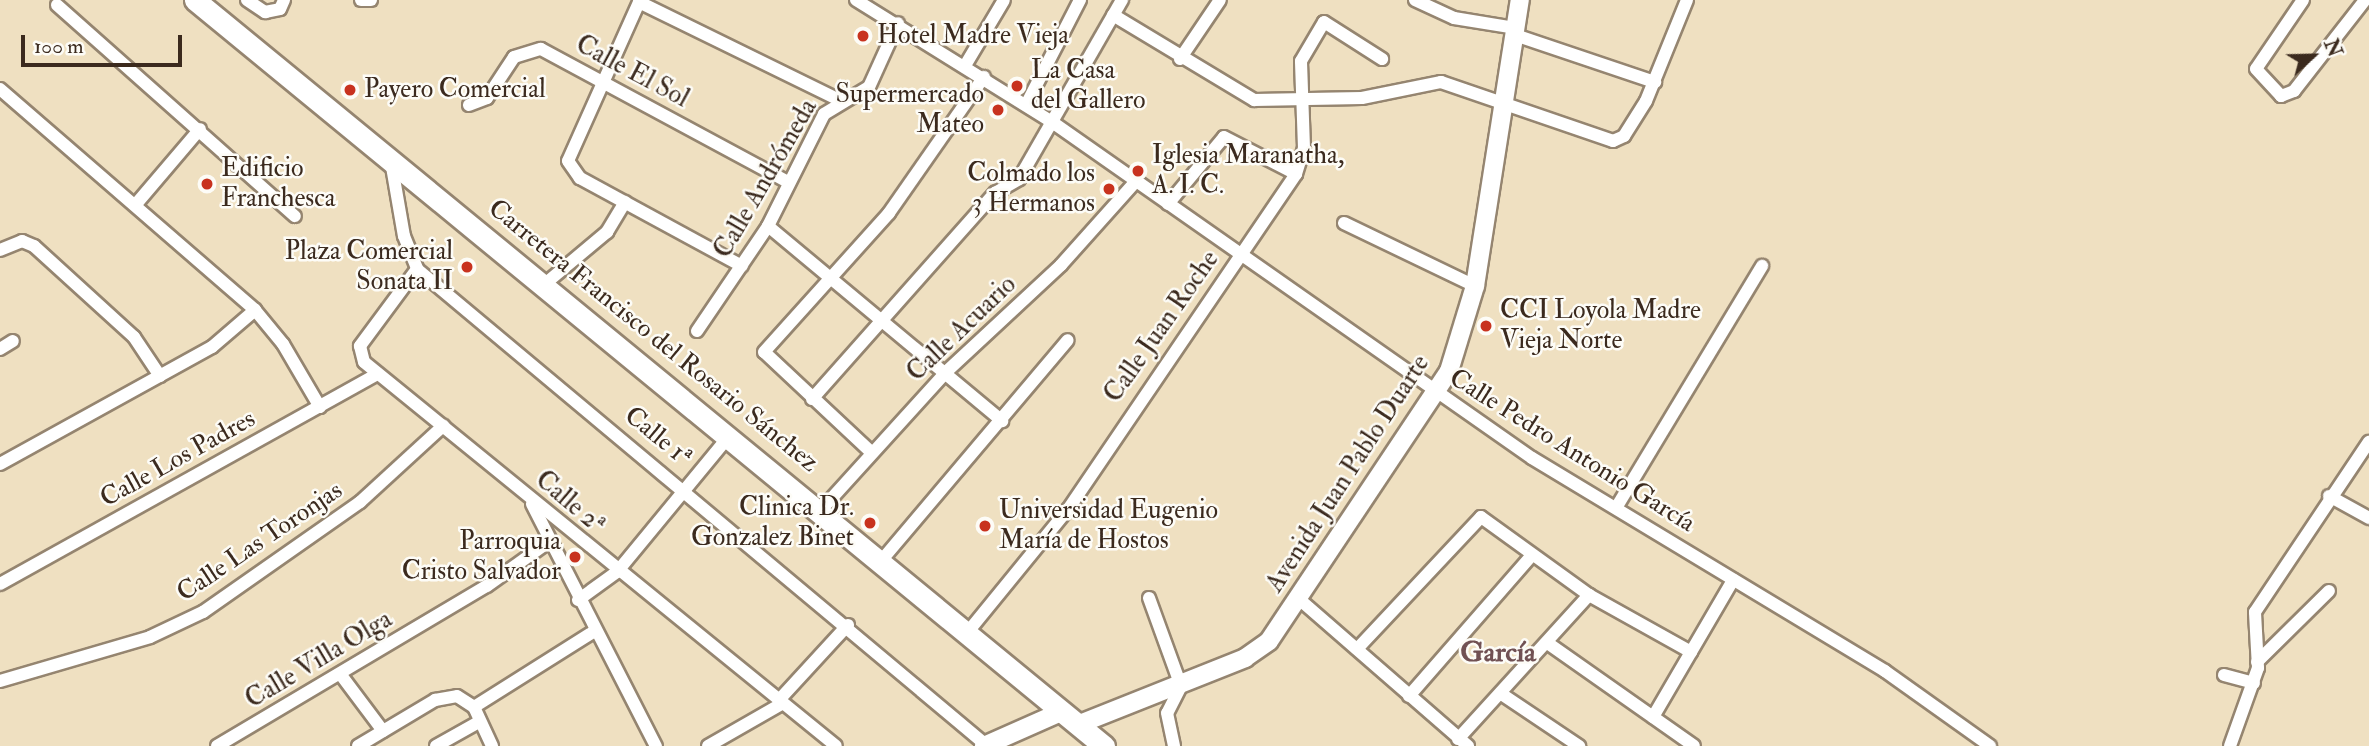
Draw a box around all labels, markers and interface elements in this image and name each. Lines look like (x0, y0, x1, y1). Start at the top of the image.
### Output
place label: Hotel Madre Vieja (877, 20, 1069, 52)
scale bar (24, 21, 186, 65)
north arrow (2278, 21, 2348, 91)
marker: Hotel Madre Vieja (855, 28, 871, 44)
street label: Calle El Sol (570, 29, 694, 115)
text: 100 m (34, 33, 84, 60)
text: N (2318, 36, 2347, 61)
place label: La Casa del Gallero (1031, 55, 1146, 116)
place label: Payero Comercial (364, 74, 546, 106)
marker: La Casa del Gallero (1009, 78, 1025, 94)
place label: Supermercado Mateo (835, 79, 984, 140)
marker: Payero Comercial (342, 82, 358, 98)
street label: Calle Andrómeda (708, 94, 824, 264)
marker: Supermercado Mateo (990, 102, 1006, 118)
place label: Iglesia Maranatha, A. I. C. (1152, 140, 1344, 202)
place label: Edificio Franchesca (221, 153, 335, 214)
place label: Colmado los 3 Hermanos (967, 158, 1095, 220)
marker: Iglesia Maranatha, A. I. C. (1130, 163, 1146, 179)
marker: Edificio Franchesca (199, 176, 215, 192)
marker: Colmado los 3 Hermanos (1101, 181, 1117, 197)
street label: Carretera Francisco del Rosario Sánchez (482, 193, 824, 479)
place label: Plaza Comercial Sonata II (285, 236, 453, 298)
street label: Calle Juan Roche (1098, 245, 1226, 409)
marker: Plaza Comercial Sonata II (459, 259, 475, 275)
street label: Calle Acuario (901, 269, 1023, 389)
place label: CCI Loyola Madre Vieja Norte (1500, 295, 1701, 356)
marker: CCI Loyola Madre Vieja Norte (1478, 318, 1494, 334)
street label: Avenida Juan Pablo Duarte (1260, 350, 1436, 598)
street label: Calle Pedro Antonio García (1443, 363, 1701, 539)
street label: Calle 1ª (618, 400, 698, 474)
street label: Calle Los Padres (95, 404, 261, 514)
street label: Calle 2ª (529, 465, 611, 541)
street label: Calle Las Toronjas (171, 475, 349, 609)
place label: Clinica Dr. Gonzalez Binet (691, 492, 854, 554)
place label: Universidad Eugenio María de Hostos (999, 495, 1218, 556)
marker: Clinica Dr. Gonzalez Binet (860, 513, 880, 533)
marker: Universidad Eugenio María de Hostos (977, 518, 993, 534)
place label: Parroquia Cristo Salvador (402, 526, 561, 588)
marker: Parroquia Cristo Salvador (567, 549, 583, 565)
street label: Calle Villa Olga (240, 604, 398, 716)
district label: García (1460, 636, 1536, 670)

